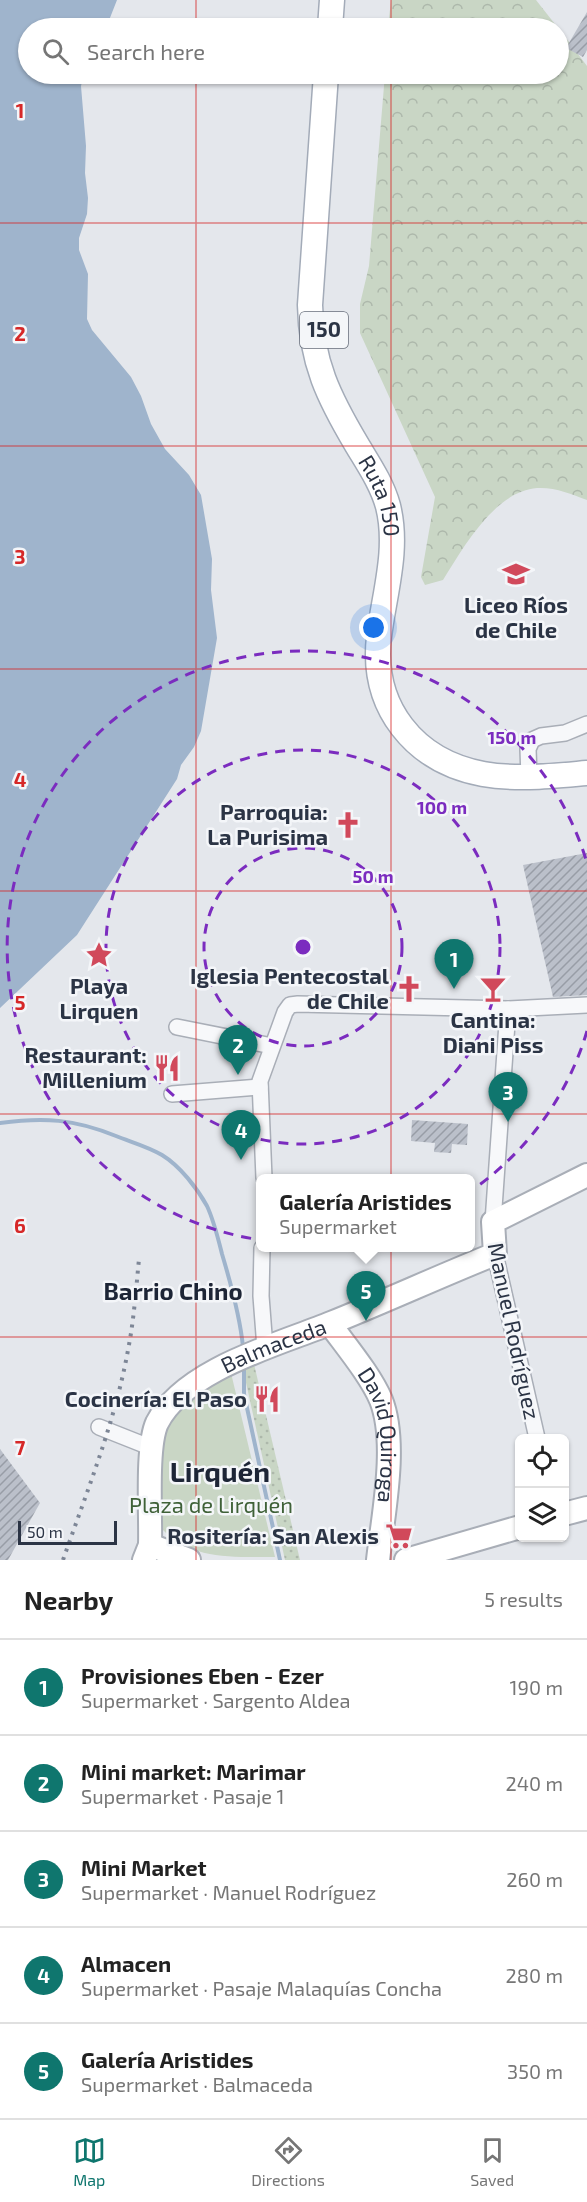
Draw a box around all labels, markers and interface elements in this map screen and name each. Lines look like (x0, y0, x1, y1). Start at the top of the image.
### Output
search box (18, 18, 569, 84)
icon: search (39, 35, 72, 68)
text: Search here (87, 38, 205, 64)
text: 1 (16, 98, 24, 122)
road number: 150 (300, 312, 348, 348)
text: 2 (14, 321, 26, 345)
street label: Ruta 150 (354, 450, 406, 537)
text: 3 (14, 544, 26, 568)
school or university icon: Liceo Ríos de Chile (501, 559, 531, 589)
place label: Liceo Ríos de Chile (464, 591, 568, 642)
your location (359, 613, 388, 642)
text: 150 m (488, 726, 536, 748)
text: 4 (14, 767, 27, 791)
text: 100 m (417, 796, 467, 818)
place label: Parroquia: La Purisima (207, 798, 328, 849)
church icon: Parroquia: La Purisima (333, 810, 363, 840)
text: 50 m (352, 865, 394, 887)
centre of rings (293, 937, 313, 957)
place icon: Playa Lirquen (84, 940, 114, 970)
pin: 1 (434, 940, 474, 989)
place label: Iglesia Pentecostal de Chile (190, 962, 390, 1013)
place label: Playa Lirquen (60, 972, 138, 1023)
church icon: Iglesia Pentecostal de Chile (394, 974, 424, 1004)
bar icon: Cantina: Diani Piss (478, 974, 508, 1004)
text: 5 (14, 990, 26, 1014)
place label: Cantina: Diani Piss (443, 1006, 543, 1057)
pin: 2 (218, 1026, 258, 1075)
place label: Restaurant: Millenium (24, 1041, 147, 1092)
restaurant icon: Restaurant: Millenium (152, 1053, 182, 1083)
pin: 3 (488, 1072, 528, 1122)
pin: 4 (222, 1110, 260, 1160)
popup (256, 1174, 475, 1252)
text: Galería Aristides (279, 1188, 452, 1214)
text: 6 (14, 1213, 26, 1237)
text: Supermarket (279, 1214, 397, 1238)
street label: Manuel Rodríguez (484, 1240, 546, 1422)
pin: 5 (346, 1272, 386, 1321)
district label: Barrio Chino (103, 1276, 243, 1305)
street label: Balmaceda (216, 1312, 329, 1377)
street label: David Quiroga (354, 1362, 403, 1505)
restaurant icon: Cocinería: El Paso (252, 1384, 282, 1414)
place label: Cocinería: El Paso (65, 1385, 247, 1411)
map controls (515, 1434, 569, 1542)
button: locate (515, 1434, 569, 1488)
text: 7 (15, 1435, 26, 1459)
district label: Lirquén (170, 1454, 270, 1488)
button: layers (515, 1488, 569, 1542)
park label: Plaza de Lirquén (129, 1491, 293, 1517)
scale bar (18, 1518, 117, 1546)
supermarket icon: Rositería: San Alexis (384, 1521, 414, 1551)
text: 50 m (27, 1522, 63, 1541)
place label: Rositería: San Alexis (167, 1522, 379, 1548)
text: Nearby (24, 1584, 113, 1615)
text: 5 results (484, 1587, 563, 1611)
text: Provisiones Eben - Ezer (81, 1662, 324, 1688)
text: 1 (39, 1675, 48, 1699)
text: 190 m (510, 1675, 563, 1699)
text: Supermarket · Sargento Aldea (81, 1688, 350, 1712)
text: Mini market: Marimar (81, 1758, 306, 1784)
text: 2 (38, 1771, 49, 1795)
text: 240 m (505, 1771, 563, 1795)
text: Supermarket · Pasaje 1 (81, 1784, 284, 1808)
text: Mini Market (81, 1854, 207, 1880)
text: 3 (38, 1867, 49, 1891)
text: 260 m (506, 1867, 563, 1891)
text: Supermarket · Manuel Rodríguez (81, 1880, 376, 1904)
text: Almacen (81, 1950, 171, 1976)
text: 4 (37, 1963, 50, 1987)
text: 280 m (506, 1963, 563, 1987)
text: Supermarket · Pasaje Malaquías Concha (81, 1976, 442, 2000)
text: Galería Aristides (81, 2046, 254, 2072)
text: 5 (38, 2059, 49, 2083)
text: 350 m (507, 2059, 563, 2083)
text: Supermarket · Balmaceda (81, 2072, 313, 2096)
tab: Map (73, 2134, 106, 2189)
tab: Directions (251, 2134, 325, 2189)
tab: Saved (470, 2134, 514, 2189)

